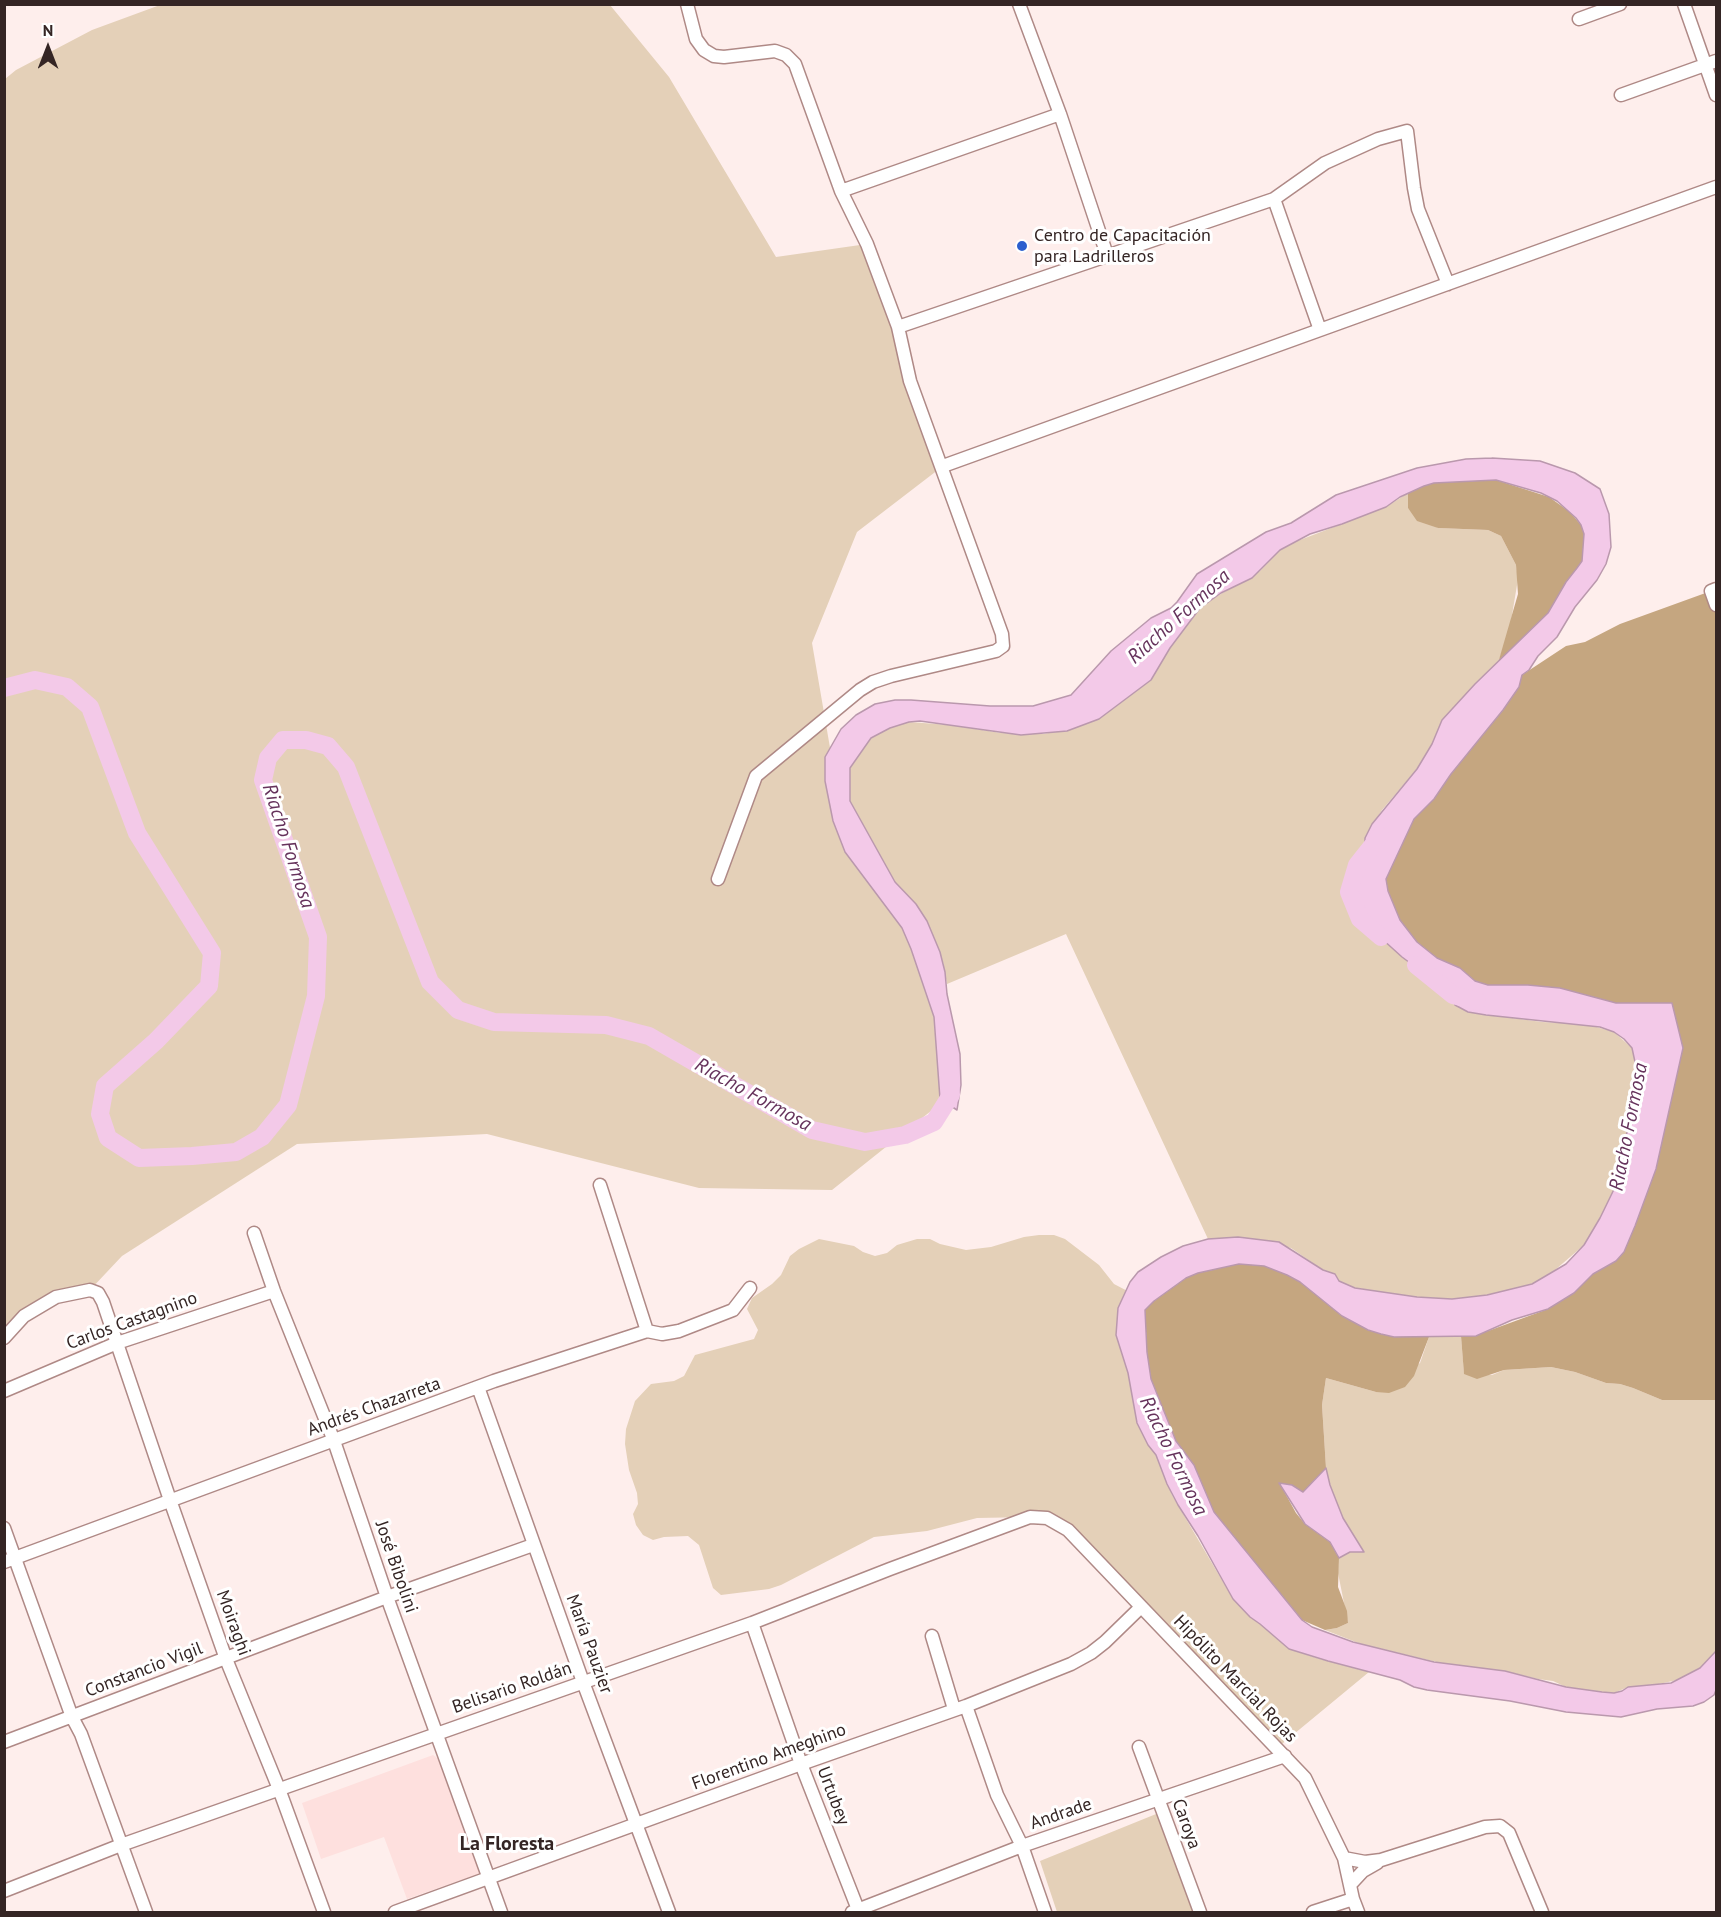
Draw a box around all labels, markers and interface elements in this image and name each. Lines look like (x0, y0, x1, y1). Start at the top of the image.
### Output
north arrow (18, 18, 78, 78)
text: N (43, 20, 53, 40)
place label: Centro de Capacitación para Ladrilleros (1034, 225, 1211, 268)
marker: Centro de Capacitación para Ladrilleros (1015, 239, 1029, 253)
water label: Riacho Formosa (1123, 565, 1235, 669)
water label: Riacho Formosa (257, 781, 319, 911)
water label: Riacho Formosa (691, 1053, 815, 1137)
water label: Riacho Formosa (1605, 1061, 1653, 1193)
street label: Carlos Castagnino (64, 1287, 200, 1355)
street label: Andrés Chazarreta (304, 1373, 444, 1441)
water label: Riacho Formosa (1134, 1393, 1212, 1519)
street label: José Bibolini (370, 1518, 422, 1616)
street label: Moiraghi (211, 1587, 255, 1659)
street label: María Pauzier (561, 1591, 617, 1697)
street label: Hipólito Marcial Rojas (1169, 1611, 1301, 1747)
street label: Constancio Vigil (82, 1638, 206, 1702)
street label: Belisario Roldán (449, 1657, 575, 1719)
street label: Florentino Ameghino (689, 1719, 849, 1795)
street label: Urtubey (812, 1764, 854, 1828)
street label: Andrade (1027, 1793, 1095, 1835)
street label: Caroya (1167, 1796, 1205, 1852)
district label: La Floresta (460, 1832, 554, 1856)

